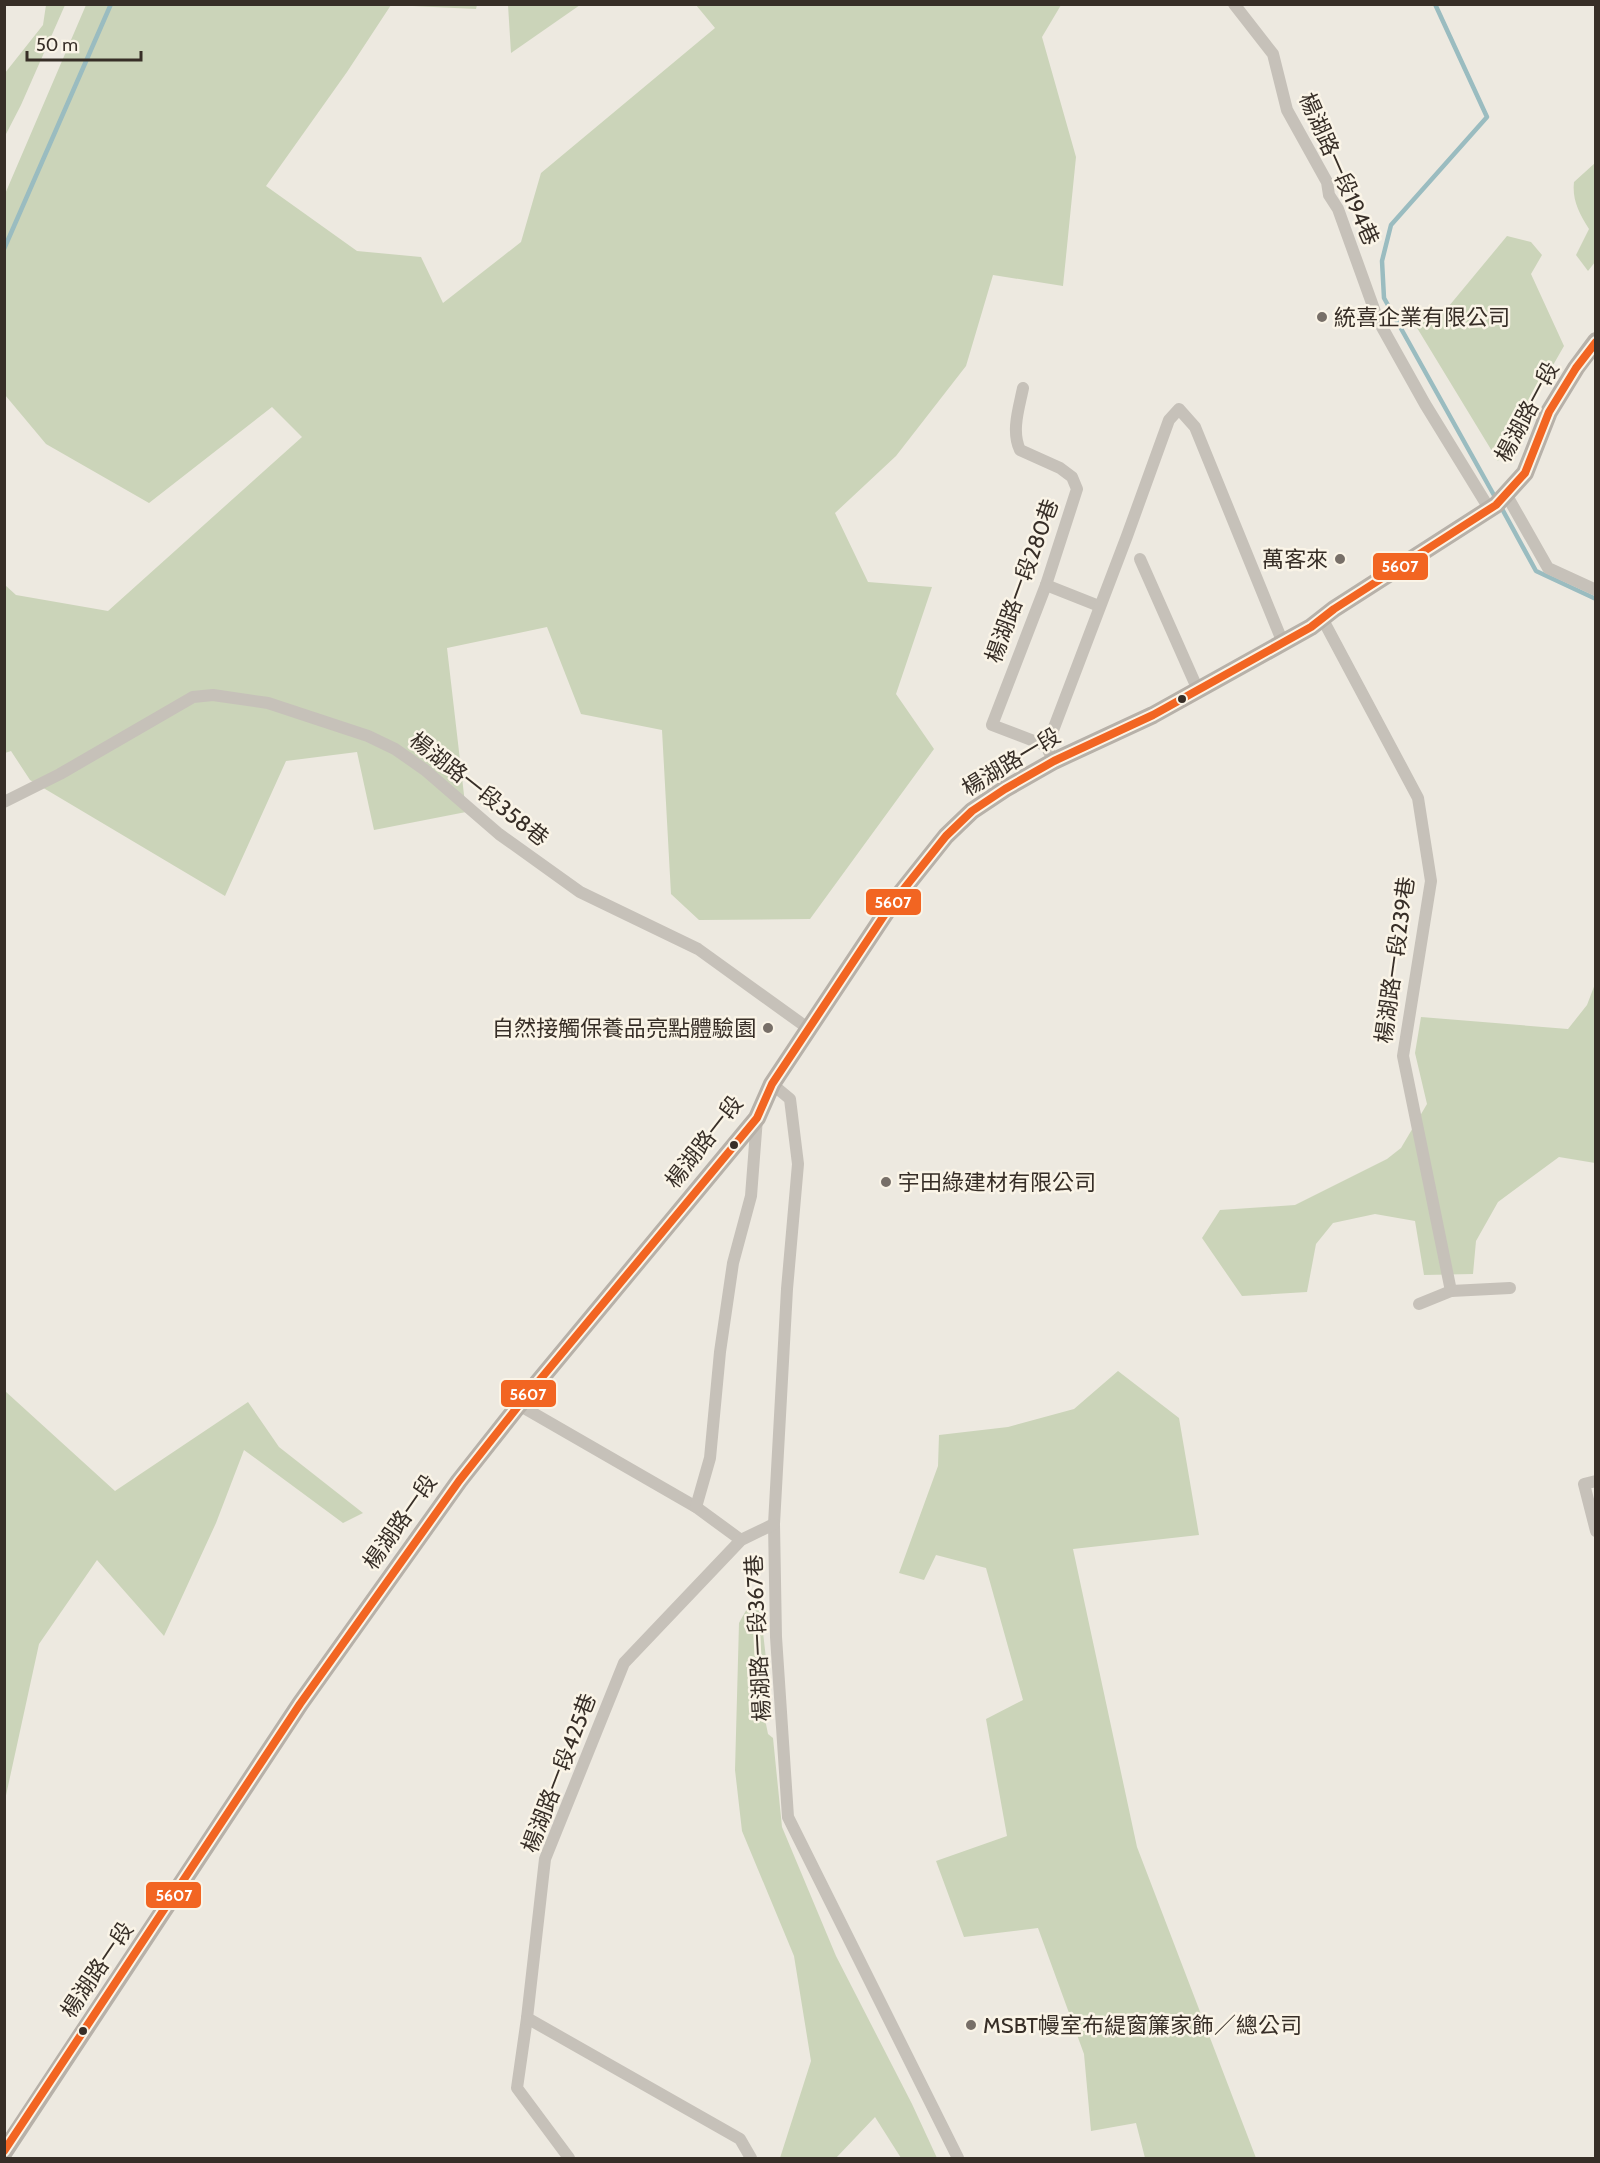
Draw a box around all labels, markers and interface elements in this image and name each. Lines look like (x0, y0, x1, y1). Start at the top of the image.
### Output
scale bar (27, 24, 141, 62)
text: 50 m (36, 34, 78, 56)
street label: 楊湖路一段194巷 (1293, 88, 1385, 250)
place label: 統喜企業有限公司 (1334, 304, 1510, 331)
marker: 統喜企業有限公司 (1315, 310, 1329, 324)
street label: 楊湖路一段 (1489, 357, 1565, 467)
street label: 楊湖路一段280巷 (980, 495, 1064, 667)
place label: 萬客來 (1262, 546, 1328, 573)
marker: 萬客來 (1333, 552, 1347, 566)
line badge: 5607 (1372, 552, 1429, 581)
text: 5607 (1381, 557, 1419, 576)
unlabelled marker (1176, 693, 1188, 705)
street label: 楊湖路一段 (957, 722, 1065, 802)
street label: 楊湖路一段358巷 (404, 726, 554, 852)
street label: 楊湖路一段239巷 (1370, 875, 1420, 1045)
line badge: 5607 (865, 888, 922, 916)
text: 5607 (874, 893, 912, 912)
place label: 自然接觸保養品亮點體驗園 (492, 1015, 756, 1042)
marker: 自然接觸保養品亮點體驗園 (761, 1021, 775, 1035)
street label: 楊湖路一段 (659, 1090, 749, 1194)
unlabelled marker (728, 1139, 740, 1151)
place label: 宇田綠建材有限公司 (898, 1169, 1096, 1196)
marker: 宇田綠建材有限公司 (879, 1175, 893, 1189)
line badge: 5607 (500, 1379, 557, 1408)
text: 5607 (509, 1385, 547, 1404)
street label: 楊湖路一段 (357, 1469, 443, 1575)
street label: 楊湖路一段367巷 (740, 1554, 776, 1722)
street label: 楊湖路一段425巷 (516, 1690, 602, 1856)
line badge: 5607 (145, 1881, 202, 1909)
text: 5607 (155, 1886, 193, 1905)
street label: 楊湖路一段 (55, 1917, 139, 2023)
place label: MSBT幔室布緹窗簾家飾／總公司 (983, 2012, 1302, 2039)
marker: MSBT幔室布緹窗簾家飾／總公司 (964, 2018, 978, 2032)
unlabelled marker (77, 2025, 89, 2037)

